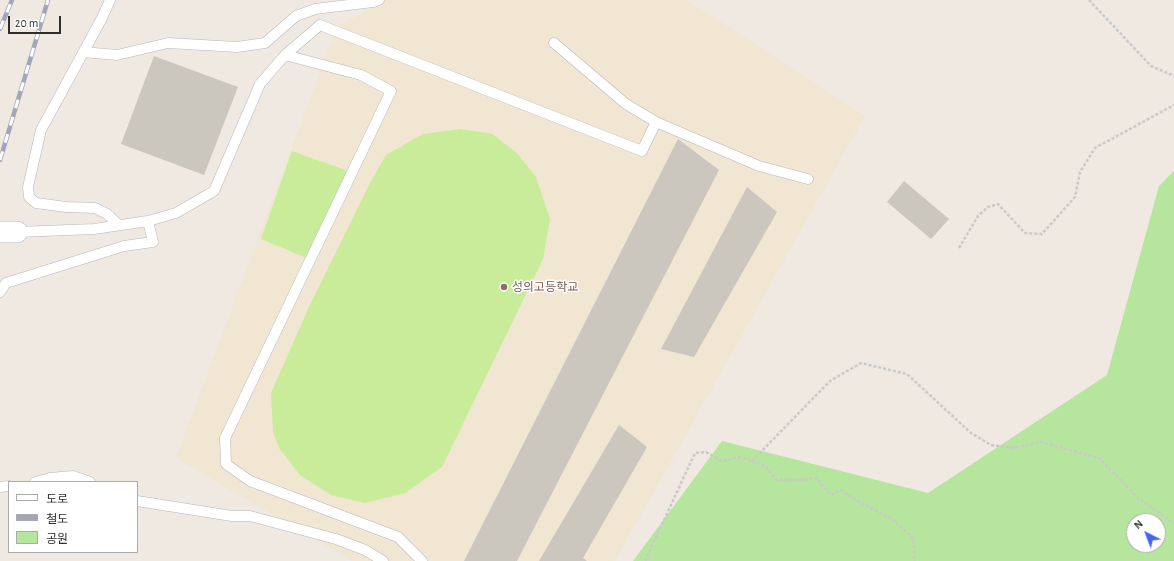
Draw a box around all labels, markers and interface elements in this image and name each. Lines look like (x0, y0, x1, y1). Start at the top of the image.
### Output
scale bar (10, 8, 63, 34)
text: 20 m (15, 17, 38, 29)
place label: 성의고등학교 (512, 280, 578, 294)
marker: 성의고등학교 (499, 282, 509, 292)
legend (8, 481, 138, 553)
text: 도로 (46, 493, 68, 505)
text: 철도 (46, 513, 68, 525)
north arrow (1126, 513, 1166, 553)
text: N (1132, 518, 1145, 531)
text: 공원 (46, 533, 68, 545)

